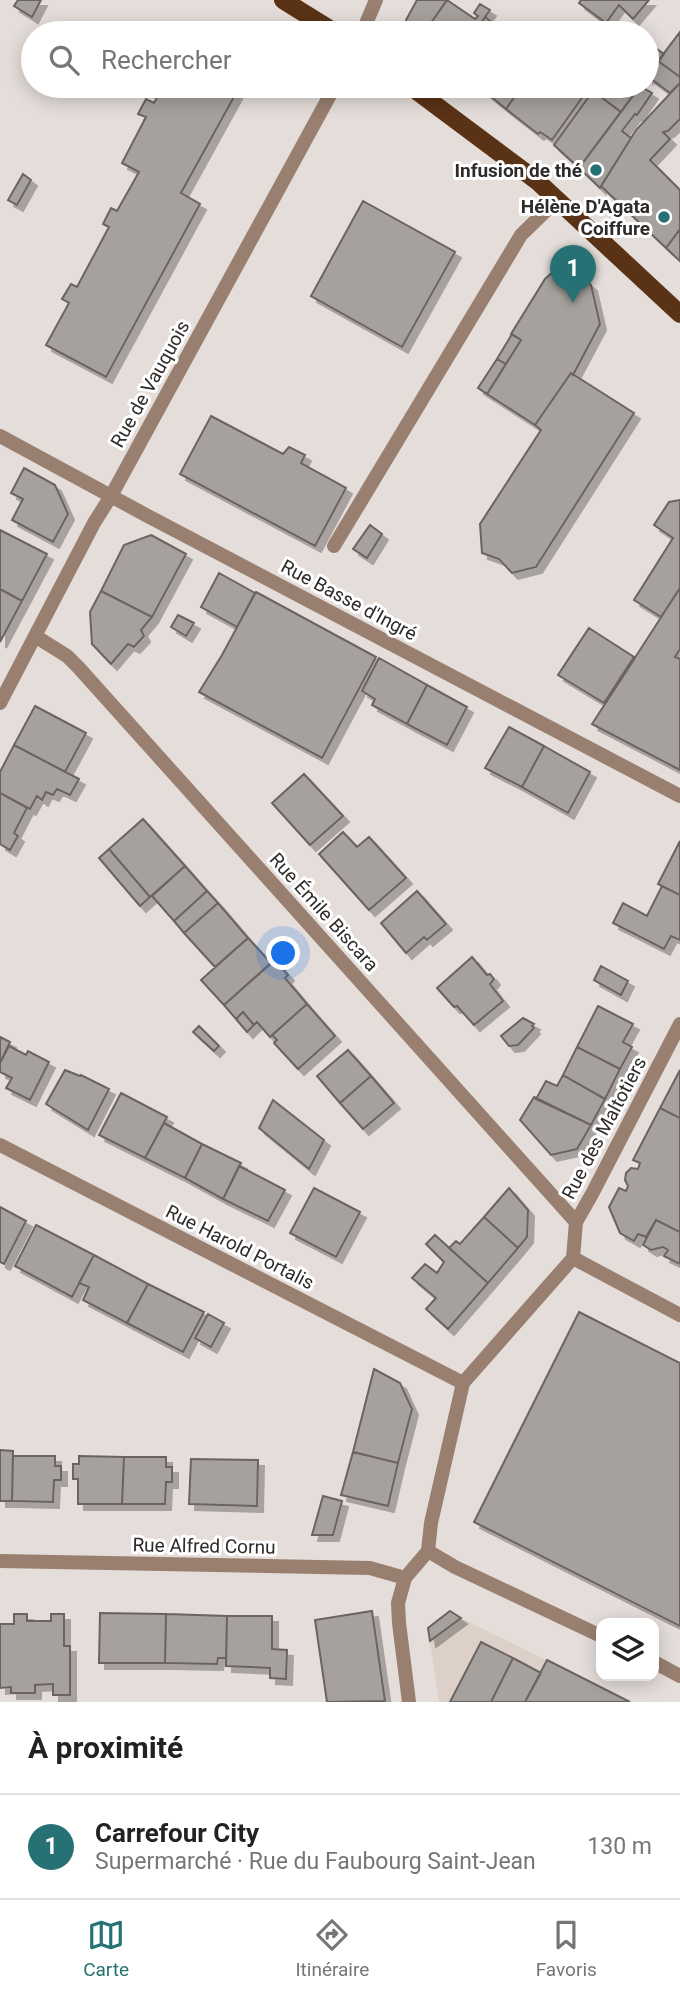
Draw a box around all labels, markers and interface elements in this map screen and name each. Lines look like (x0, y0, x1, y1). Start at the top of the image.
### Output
search box (21, 21, 659, 98)
icon: search (45, 41, 83, 79)
text: Rechercher (101, 45, 232, 75)
place label: Infusion de thé (454, 159, 582, 182)
marker: Infusion de thé (588, 162, 604, 178)
place label: Hélène D'Agata Coiffure (521, 195, 650, 240)
marker: Hélène D'Agata Coiffure (656, 209, 672, 225)
pin: 1 (550, 245, 596, 303)
street label: Rue de Vauquois (106, 317, 194, 451)
street label: Rue Basse d'Ingré (277, 555, 421, 645)
street label: Rue Émile Biscara (265, 848, 383, 976)
your location (266, 936, 300, 970)
street label: Rue des Maltotiers (557, 1053, 651, 1203)
street label: Rue Harold Portalis (162, 1200, 318, 1294)
street label: Rue Alfred Cornu (132, 1533, 276, 1559)
map controls (596, 1618, 659, 1681)
button: layers (596, 1618, 659, 1681)
text: À proximité (28, 1730, 183, 1765)
text: Carrefour City (95, 1818, 259, 1848)
text: 1 (44, 1833, 58, 1860)
text: 130 m (587, 1833, 652, 1860)
text: Supermarché · Rue du Faubourg Saint-Jean (95, 1848, 536, 1875)
tab: Carte (83, 1916, 129, 1981)
tab: Itinéraire (295, 1916, 369, 1981)
tab: Favoris (536, 1916, 597, 1981)

